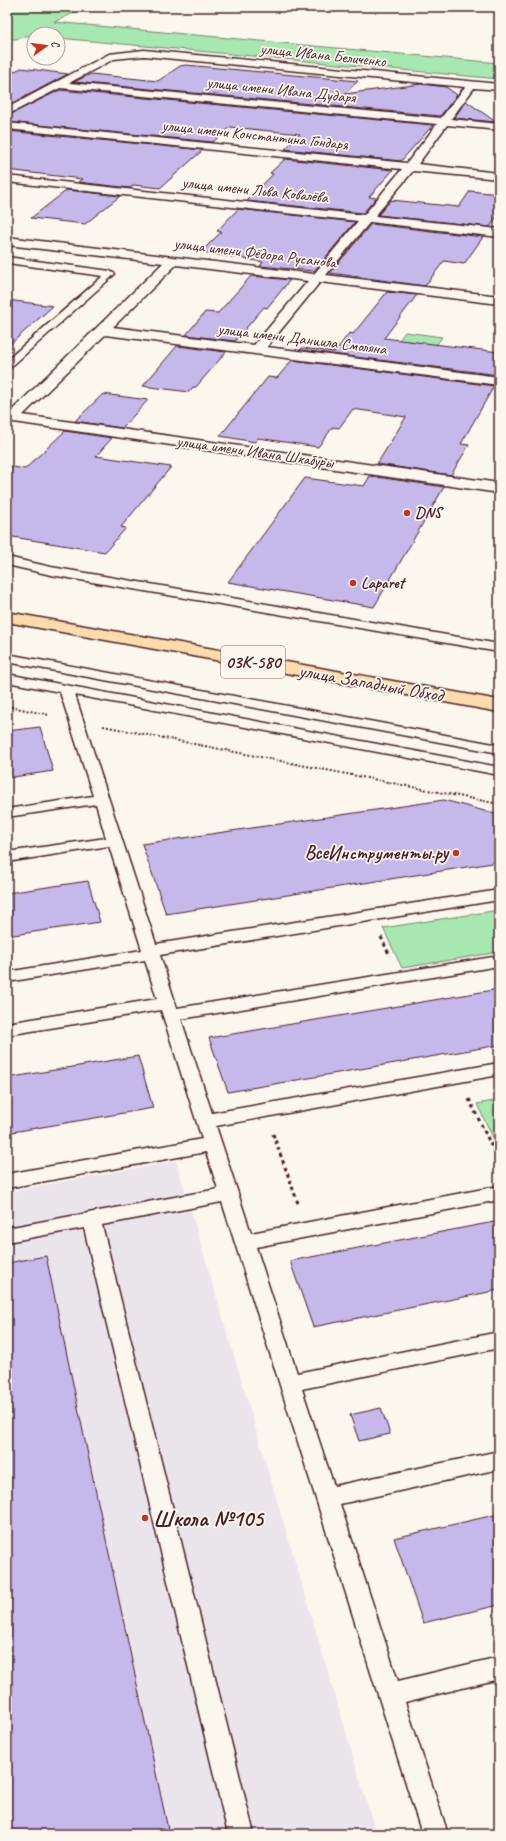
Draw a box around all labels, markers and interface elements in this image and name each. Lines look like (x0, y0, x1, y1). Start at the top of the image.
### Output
north arrow (26, 26, 66, 66)
street label: улица Ивана Беличенко (258, 38, 388, 72)
text: С (48, 39, 64, 49)
street label: улица имени Ивана Дударя (205, 72, 357, 108)
street label: улица имени Константина Гондаря (160, 115, 350, 155)
street label: улица имени Льва Ковалёва (180, 172, 330, 208)
street label: улица имени Фёдора Русанова (172, 233, 338, 273)
street label: улица имени Даниила Смоляна (216, 319, 388, 359)
street label: улица имени Ивана Шкабуры (174, 431, 336, 473)
place label: DNS (415, 503, 445, 523)
marker: DNS (402, 508, 412, 518)
place label: Laparet (361, 573, 407, 593)
marker: Laparet (348, 578, 358, 588)
road number: 03К-580 (221, 646, 285, 678)
street label: улица Западный Обход (296, 658, 447, 708)
place label: ВсеИнструменты.ру (305, 841, 451, 865)
marker: ВсеИнструменты.ру (451, 848, 461, 858)
place label: Школа №105 (153, 1504, 265, 1533)
marker: Школа №105 (140, 1513, 150, 1523)

